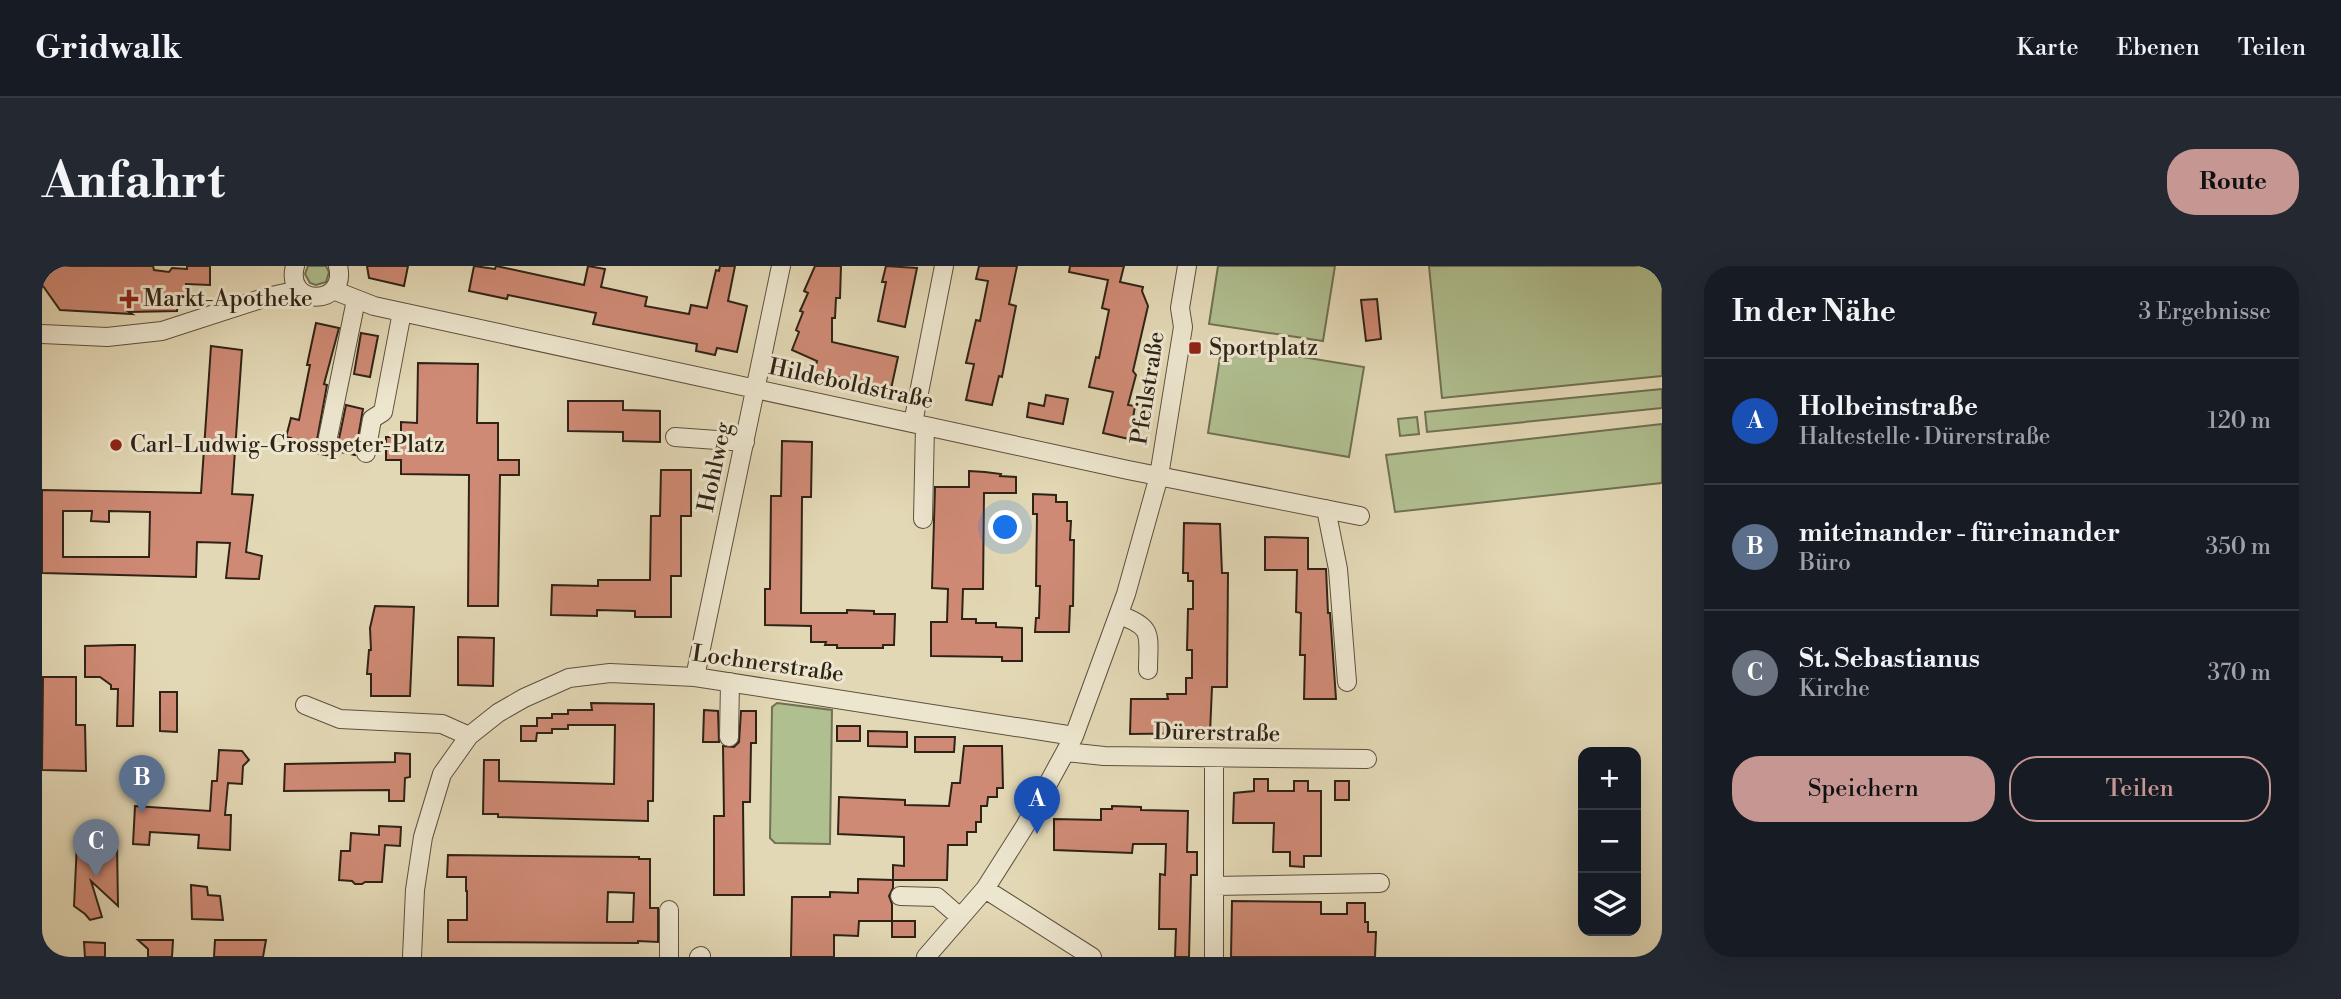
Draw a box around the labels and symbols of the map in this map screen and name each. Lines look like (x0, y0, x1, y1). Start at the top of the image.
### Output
place label: Markt-Apotheke (143, 285, 313, 313)
marker: Markt-Apotheke (121, 291, 137, 307)
street label: Pfeilstraße (1125, 330, 1171, 446)
place label: Sportplatz (1209, 334, 1318, 362)
marker: Sportplatz (1187, 340, 1203, 356)
street label: Hildeboldstraße (766, 353, 936, 415)
street label: Hohlweg (692, 419, 738, 514)
place label: Carl-Ludwig-Grosspeter-Platz (130, 431, 445, 459)
marker: Carl-Ludwig-Grosspeter-Platz (108, 437, 124, 453)
your location (988, 510, 1022, 544)
street label: Lochnerstraße (690, 639, 846, 689)
street label: Dürerstraße (1153, 718, 1281, 748)
pin: B (119, 755, 165, 813)
pin: A (1014, 776, 1060, 834)
pin: C (73, 819, 119, 877)

